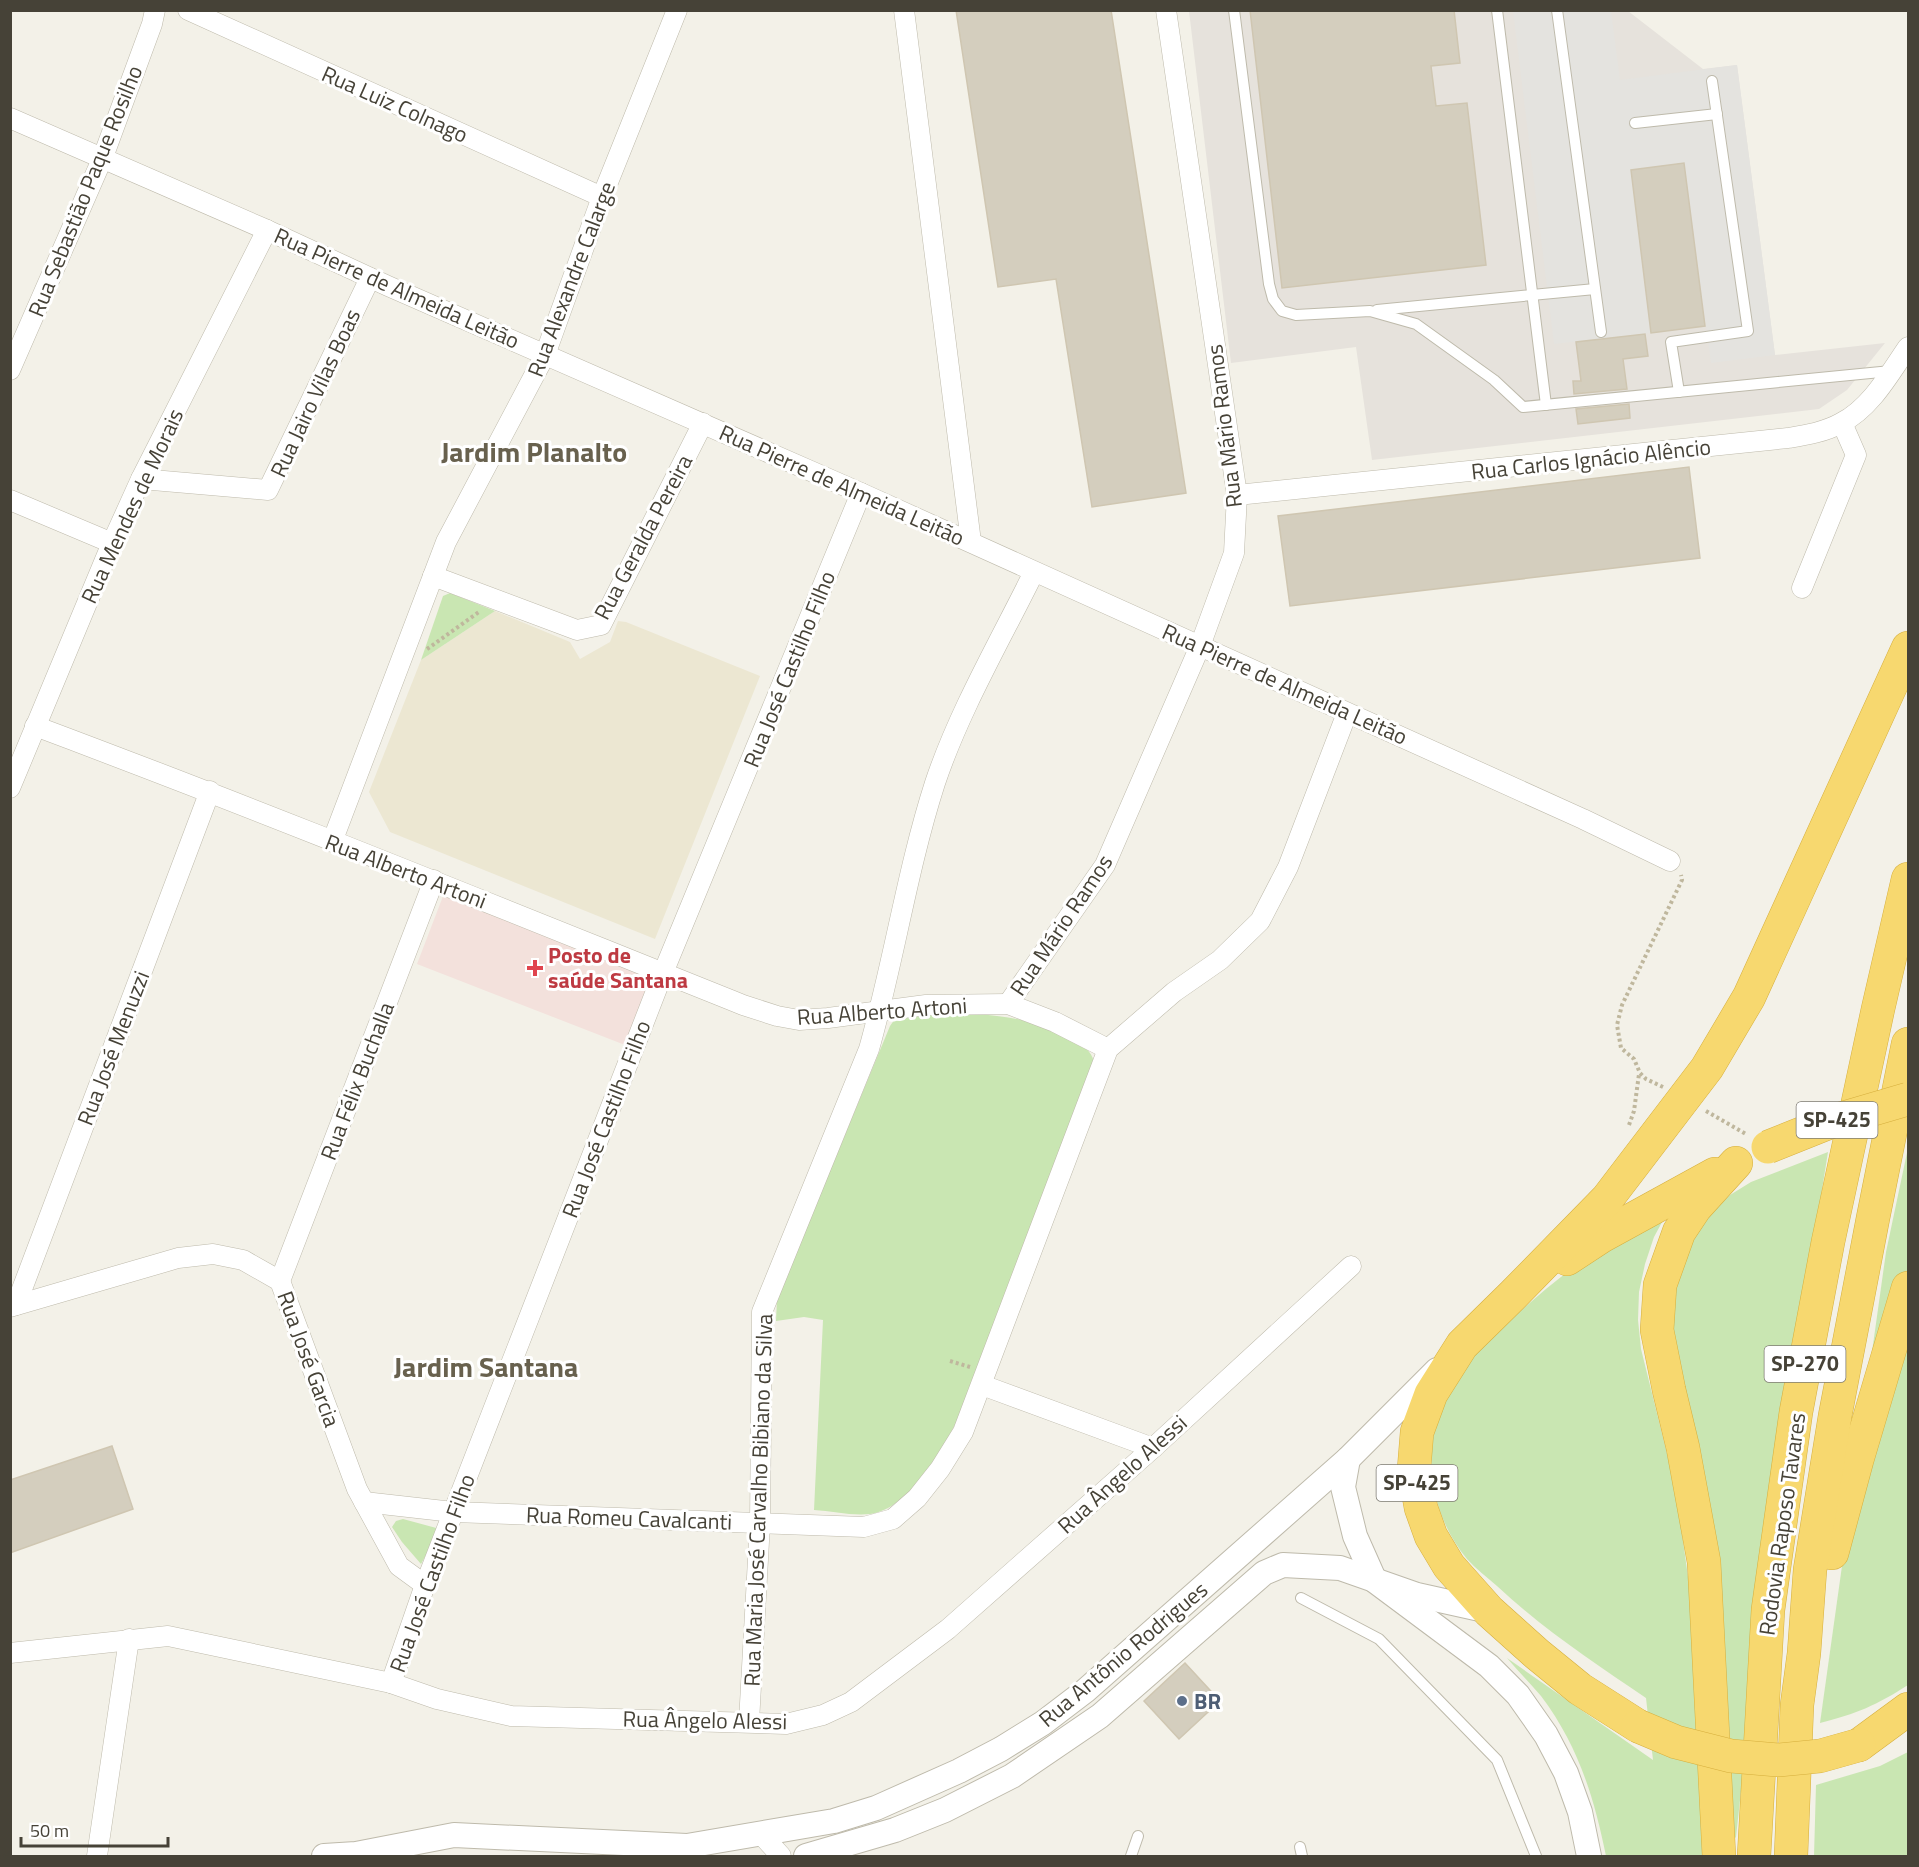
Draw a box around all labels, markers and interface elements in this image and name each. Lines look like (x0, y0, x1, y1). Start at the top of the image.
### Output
street label: Rua Luiz Colnago (316, 57, 474, 151)
street label: Rua Sebastião Paque Rosilho (19, 60, 151, 322)
street label: Rua Alexandre Calarge (518, 176, 624, 382)
street label: Rua Pierre de Almeida Leitão (269, 219, 525, 357)
street label: Rua Jairo Vilas Boas (261, 303, 369, 483)
street label: Rua Mário Ramos (1197, 342, 1251, 510)
street label: Rua Mendes de Morais (72, 403, 192, 609)
street label: Rua Pierre de Almeida Leitão (714, 416, 970, 554)
district label: Jardim Planalto (441, 430, 627, 473)
street label: Rua Carlos Ignácio Alêncio (1470, 430, 1712, 488)
street label: Rua Geralda Pereira (585, 448, 701, 626)
street label: Rua José Castilho Filho (734, 566, 844, 772)
street label: Rua Pierre de Almeida Leitão (1157, 615, 1413, 753)
street label: Rua Alberto Artoni (320, 825, 492, 917)
street label: Rua Mário Ramos (1001, 847, 1121, 1003)
place label: Posto de saúde Santana (548, 938, 688, 997)
marker: Posto de saúde Santana (526, 959, 544, 977)
street label: Rua José Menuzzi (68, 966, 158, 1130)
street label: Rua Alberto Artoni (796, 988, 968, 1034)
street label: Rua Félix Buchalla (311, 997, 403, 1165)
street label: Rua José Castilho Filho (553, 1015, 659, 1223)
road number: SP-425 (1796, 1102, 1878, 1138)
street label: Rua José Garcia (269, 1286, 349, 1432)
street label: Rua Maria José Carvalho Bibiano da Silva (735, 1313, 781, 1687)
district label: Jardim Santana (394, 1345, 578, 1388)
road number: SP-270 (1764, 1346, 1846, 1382)
street label: Rua Ângelo Alessi (1050, 1406, 1194, 1542)
street label: Rodovia Raposo Tavares (1750, 1410, 1814, 1638)
road number: SP-425 (1376, 1465, 1458, 1501)
street label: Rua José Castilho Filho (380, 1469, 484, 1677)
street label: Rua Romeu Cavalcanti (525, 1497, 733, 1539)
street label: Rua Antônio Rodrigues (1031, 1573, 1215, 1735)
place label: BR (1194, 1684, 1221, 1718)
marker: BR (1175, 1694, 1189, 1708)
street label: Rua Ângelo Alessi (622, 1702, 788, 1738)
scale bar (21, 1810, 168, 1848)
text: 50 m (30, 1817, 69, 1844)

